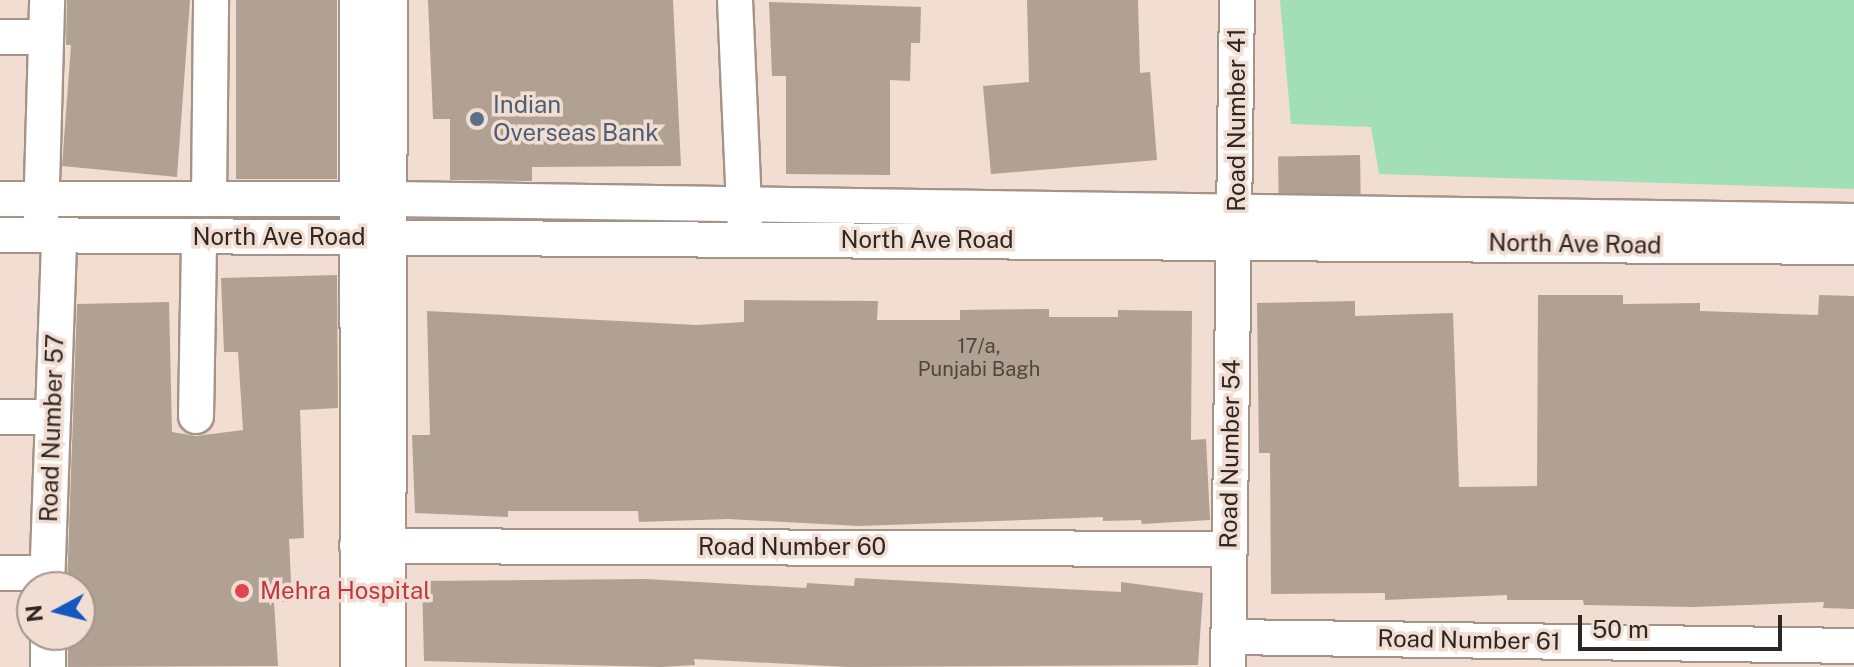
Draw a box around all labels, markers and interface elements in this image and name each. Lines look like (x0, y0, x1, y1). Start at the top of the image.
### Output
street label: Road Number 41 (1223, 28, 1251, 212)
place label: Indian Overseas Bank (493, 91, 659, 147)
marker: Indian Overseas Bank (468, 110, 486, 128)
street label: North Ave Road (192, 223, 366, 251)
street label: North Ave Road (840, 226, 1014, 254)
street label: North Ave Road (1488, 228, 1662, 260)
street label: Road Number 57 (34, 333, 70, 523)
house number: 17/a, Punjabi Bagh (918, 335, 1040, 382)
street label: Road Number 54 (1214, 359, 1246, 549)
street label: Road Number 60 (698, 533, 886, 561)
north arrow (16, 571, 96, 651)
place label: Mehra Hospital (260, 577, 430, 605)
marker: Mehra Hospital (231, 580, 253, 602)
scale bar (1582, 599, 1786, 649)
text: N (20, 604, 48, 624)
text: 50 m (1592, 615, 1649, 643)
street label: Road Number 61 (1377, 624, 1561, 656)

